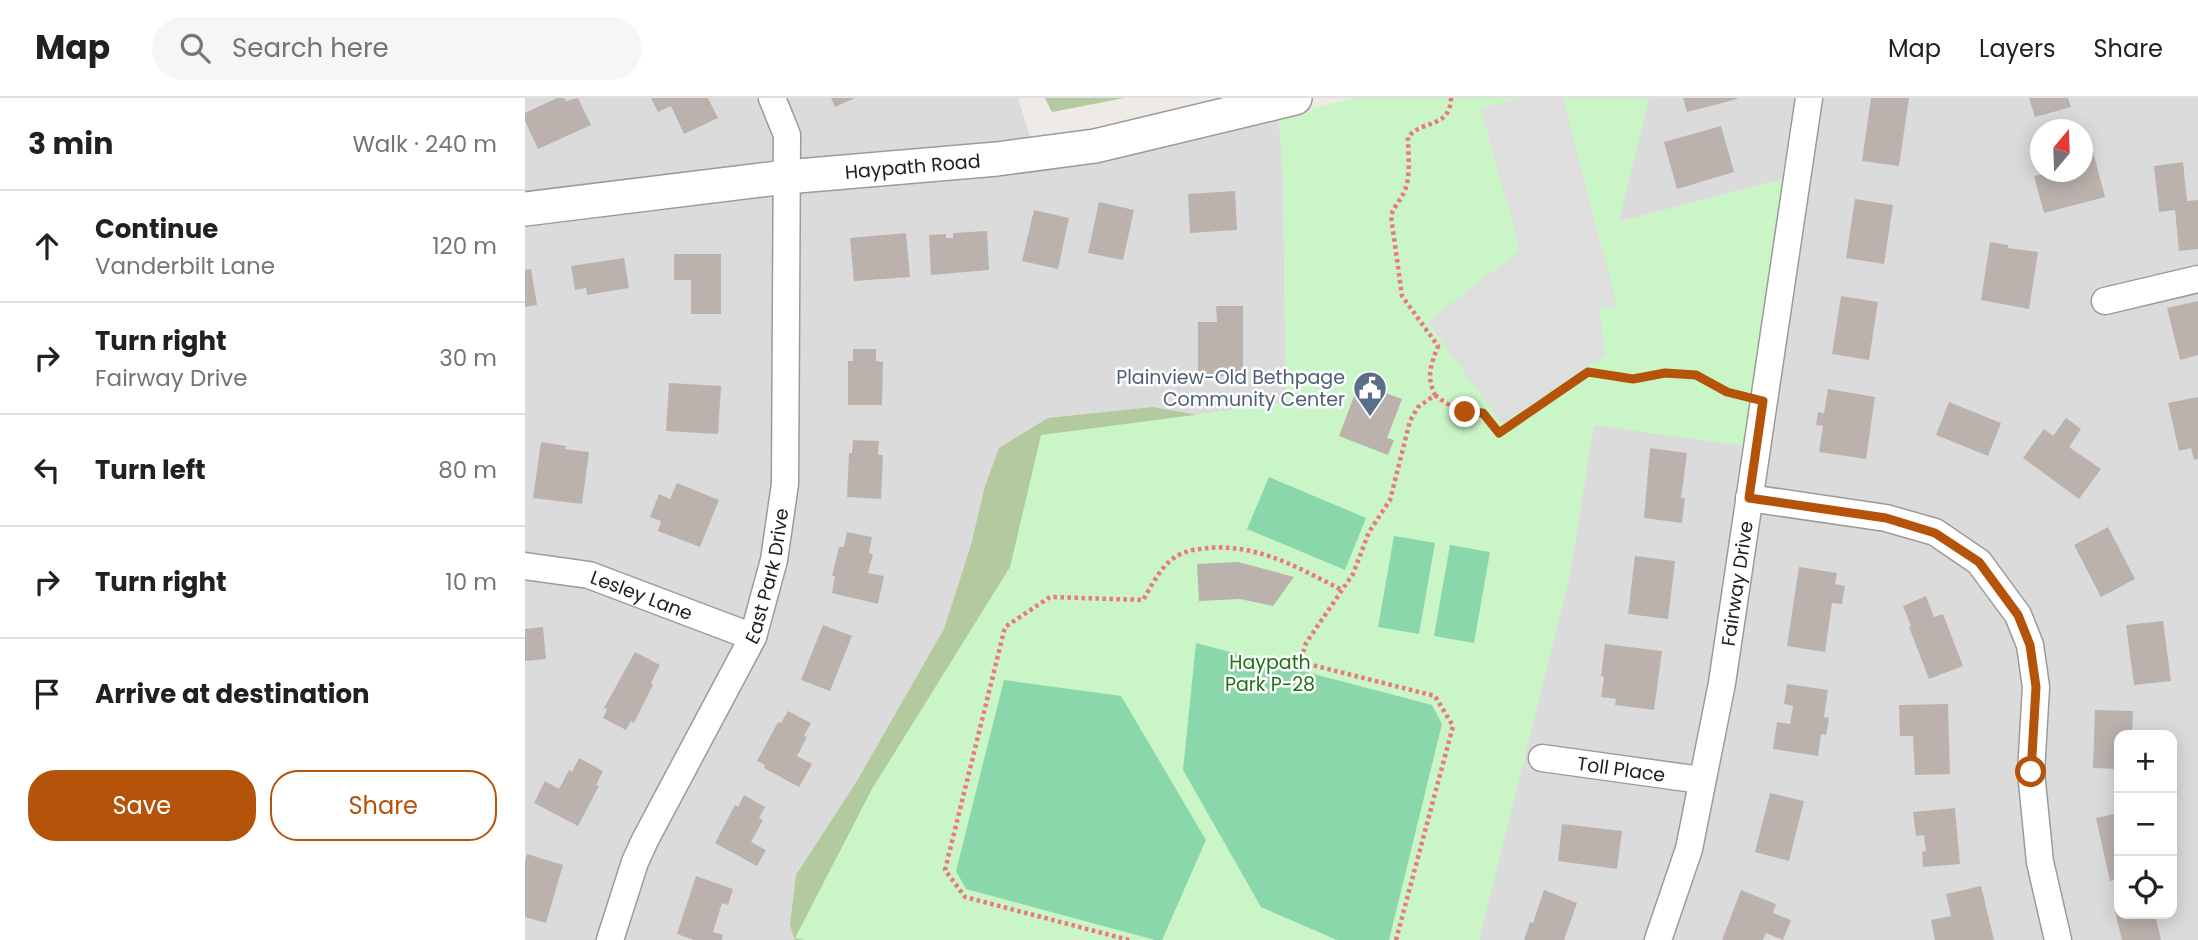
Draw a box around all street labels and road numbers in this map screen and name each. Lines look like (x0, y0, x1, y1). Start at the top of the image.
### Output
street label: Haypath Road (844, 147, 982, 186)
street label: East Park Drive (739, 506, 795, 649)
street label: Fairway Drive (1715, 519, 1760, 648)
street label: Lesley Lane (587, 564, 696, 627)
street label: Toll Place (1575, 750, 1667, 789)

